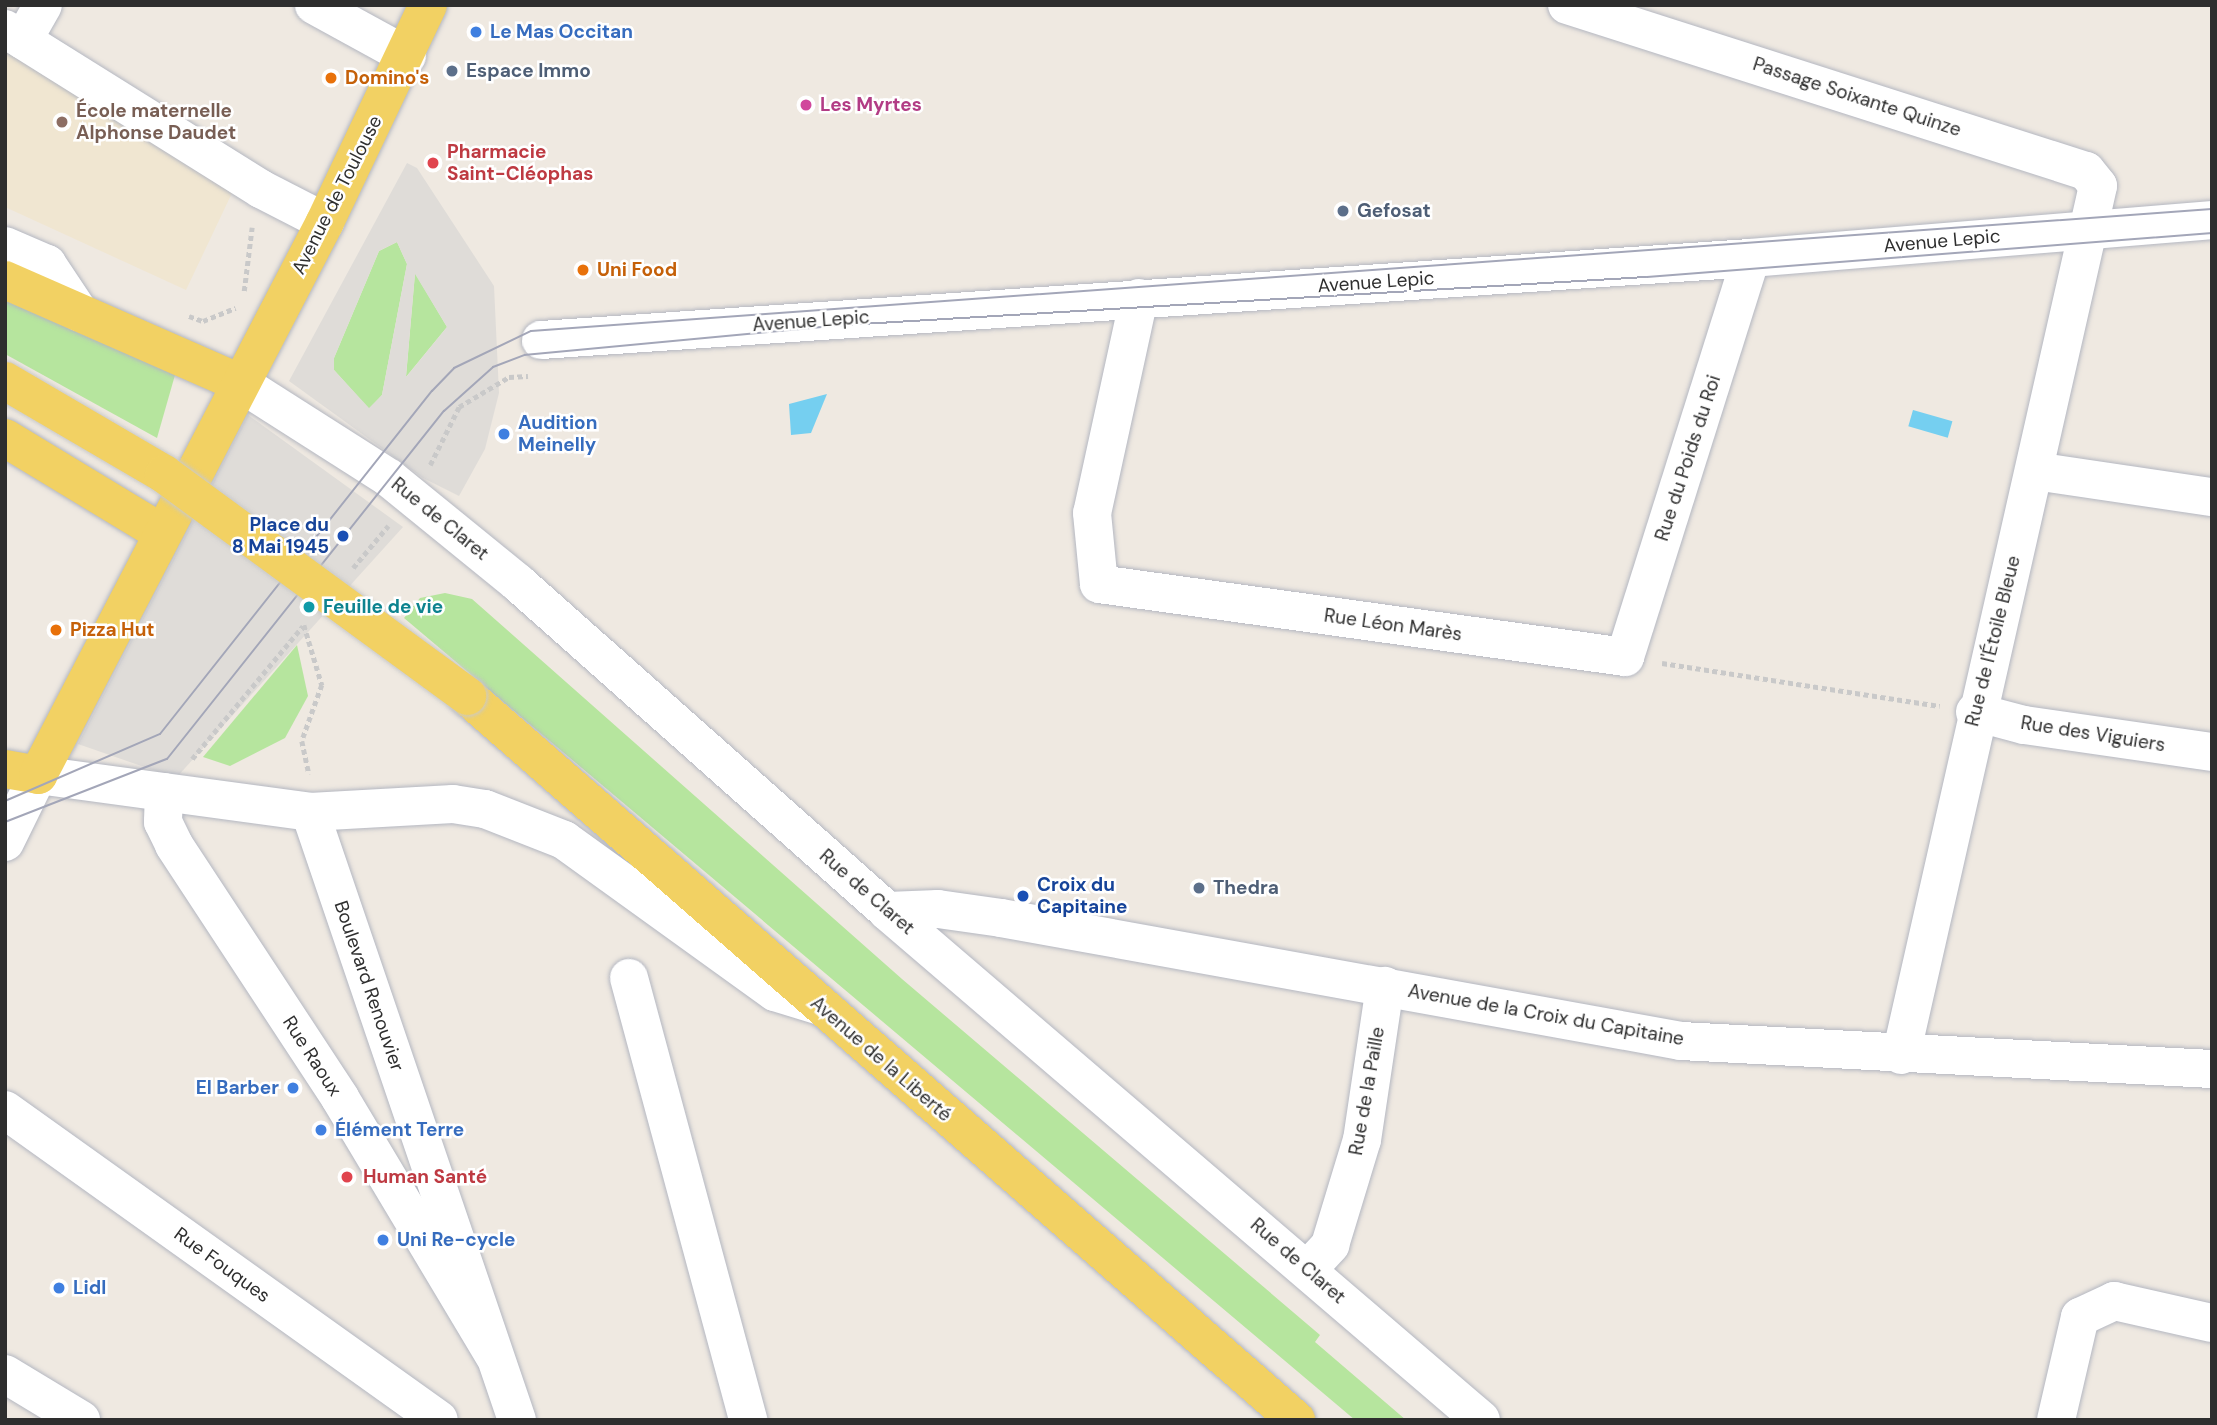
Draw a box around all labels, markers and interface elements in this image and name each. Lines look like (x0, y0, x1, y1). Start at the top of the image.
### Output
place label: Le Mas Occitan (490, 21, 633, 43)
marker: Le Mas Occitan (468, 24, 484, 40)
street label: Passage Soixante Quinze (1750, 53, 1964, 141)
place label: Espace Immo (466, 60, 591, 82)
marker: Espace Immo (444, 63, 460, 79)
place label: Domino's (345, 67, 429, 89)
marker: Domino's (323, 70, 339, 86)
place label: Les Myrtes (820, 94, 922, 116)
marker: Les Myrtes (798, 97, 814, 113)
place label: École maternelle Alphonse Daudet (76, 100, 236, 144)
street label: Avenue de Toulouse (287, 112, 387, 278)
marker: École maternelle Alphonse Daudet (54, 114, 70, 130)
place label: Pharmacie Saint-Cléophas (447, 141, 593, 185)
marker: Pharmacie Saint-Cléophas (425, 155, 441, 171)
place label: Gefosat (1357, 200, 1431, 222)
marker: Gefosat (1335, 203, 1351, 219)
street label: Avenue Lepic (1883, 225, 2001, 257)
place label: Uni Food (597, 259, 677, 281)
marker: Uni Food (575, 262, 591, 278)
street label: Avenue Lepic (1317, 267, 1435, 297)
street label: Avenue Lepic (752, 306, 870, 336)
street label: Rue du Poids du Roi (1650, 372, 1726, 544)
place label: Audition Meinelly (518, 412, 597, 456)
marker: Audition Meinelly (496, 426, 512, 442)
street label: Rue de Claret (387, 473, 493, 565)
place label: Place du 8 Mai 1945 (232, 514, 329, 558)
marker: Place du 8 Mai 1945 (335, 528, 351, 544)
street label: Rue de l'Étoile Bleue (1961, 553, 2025, 729)
place label: Feuille de vie (323, 596, 443, 618)
marker: Feuille de vie (301, 599, 317, 615)
street label: Rue Léon Marès (1323, 604, 1463, 646)
place label: Pizza Hut (70, 619, 155, 641)
marker: Pizza Hut (48, 622, 64, 638)
street label: Rue des Viguiers (2019, 711, 2167, 757)
street label: Rue de Claret (815, 845, 919, 939)
place label: Croix du Capitaine (1037, 874, 1128, 918)
place label: Thedra (1213, 877, 1279, 899)
marker: Thedra (1191, 880, 1207, 896)
marker: Croix du Capitaine (1015, 888, 1031, 904)
street label: Boulevard Renouvier (329, 898, 409, 1074)
street label: Avenue de la Croix du Capitaine (1406, 979, 1686, 1051)
street label: Avenue de la Liberté (806, 992, 956, 1126)
street label: Rue Raoux (278, 1012, 346, 1100)
street label: Rue de la Paille (1344, 1025, 1390, 1157)
place label: El Barber (196, 1077, 279, 1099)
marker: El Barber (285, 1080, 301, 1096)
place label: Élément Terre (335, 1119, 464, 1141)
marker: Élément Terre (313, 1122, 329, 1138)
place label: Human Santé (363, 1166, 487, 1188)
marker: Human Santé (337, 1167, 357, 1187)
street label: Rue de Claret (1246, 1214, 1350, 1308)
street label: Rue Fouques (170, 1223, 274, 1307)
place label: Uni Re-cycle (397, 1229, 515, 1251)
marker: Uni Re-cycle (375, 1232, 391, 1248)
place label: Lidl (73, 1277, 106, 1299)
marker: Lidl (51, 1280, 67, 1296)

